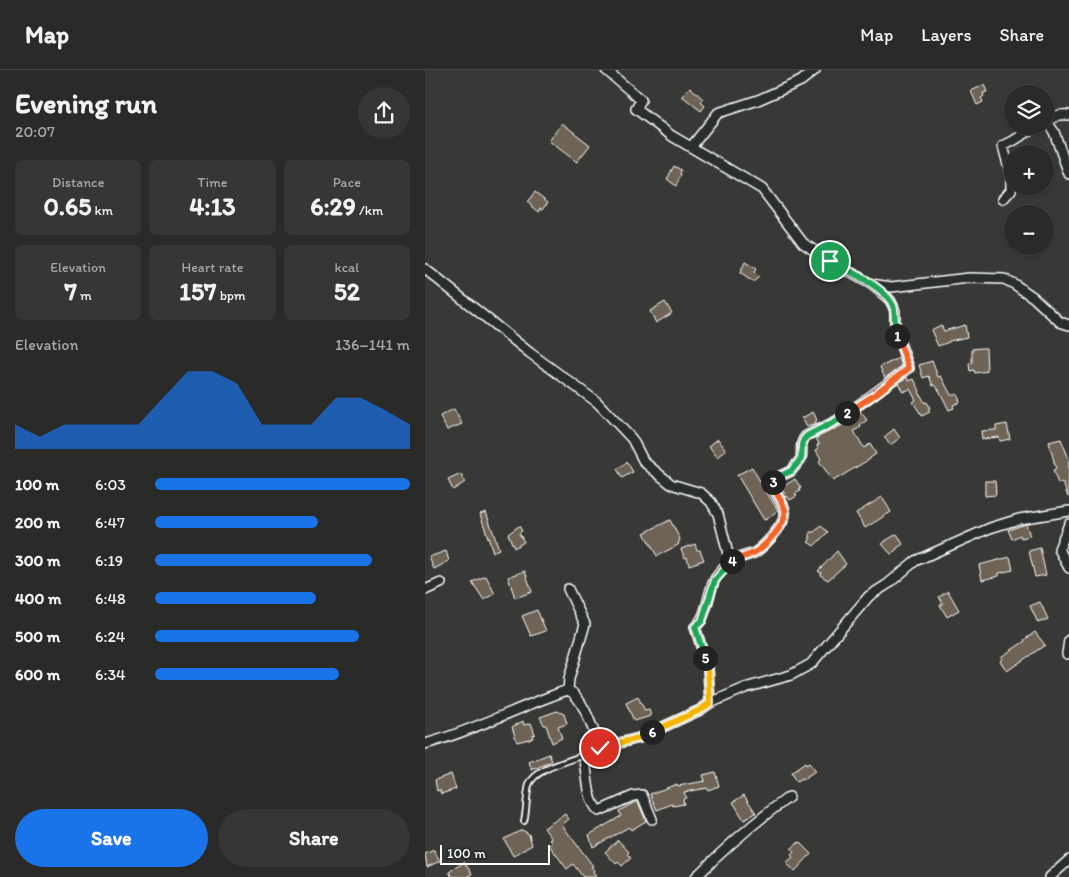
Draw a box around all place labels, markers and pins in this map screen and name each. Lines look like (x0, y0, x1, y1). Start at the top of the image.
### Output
pin (809, 240, 851, 282)
pin: 1 (885, 324, 909, 348)
pin: 2 (835, 400, 859, 426)
pin: 3 (761, 470, 785, 494)
pin: 4 (719, 548, 745, 574)
pin: 5 (693, 646, 717, 670)
pin: 6 (639, 720, 665, 744)
pin (579, 727, 621, 769)

